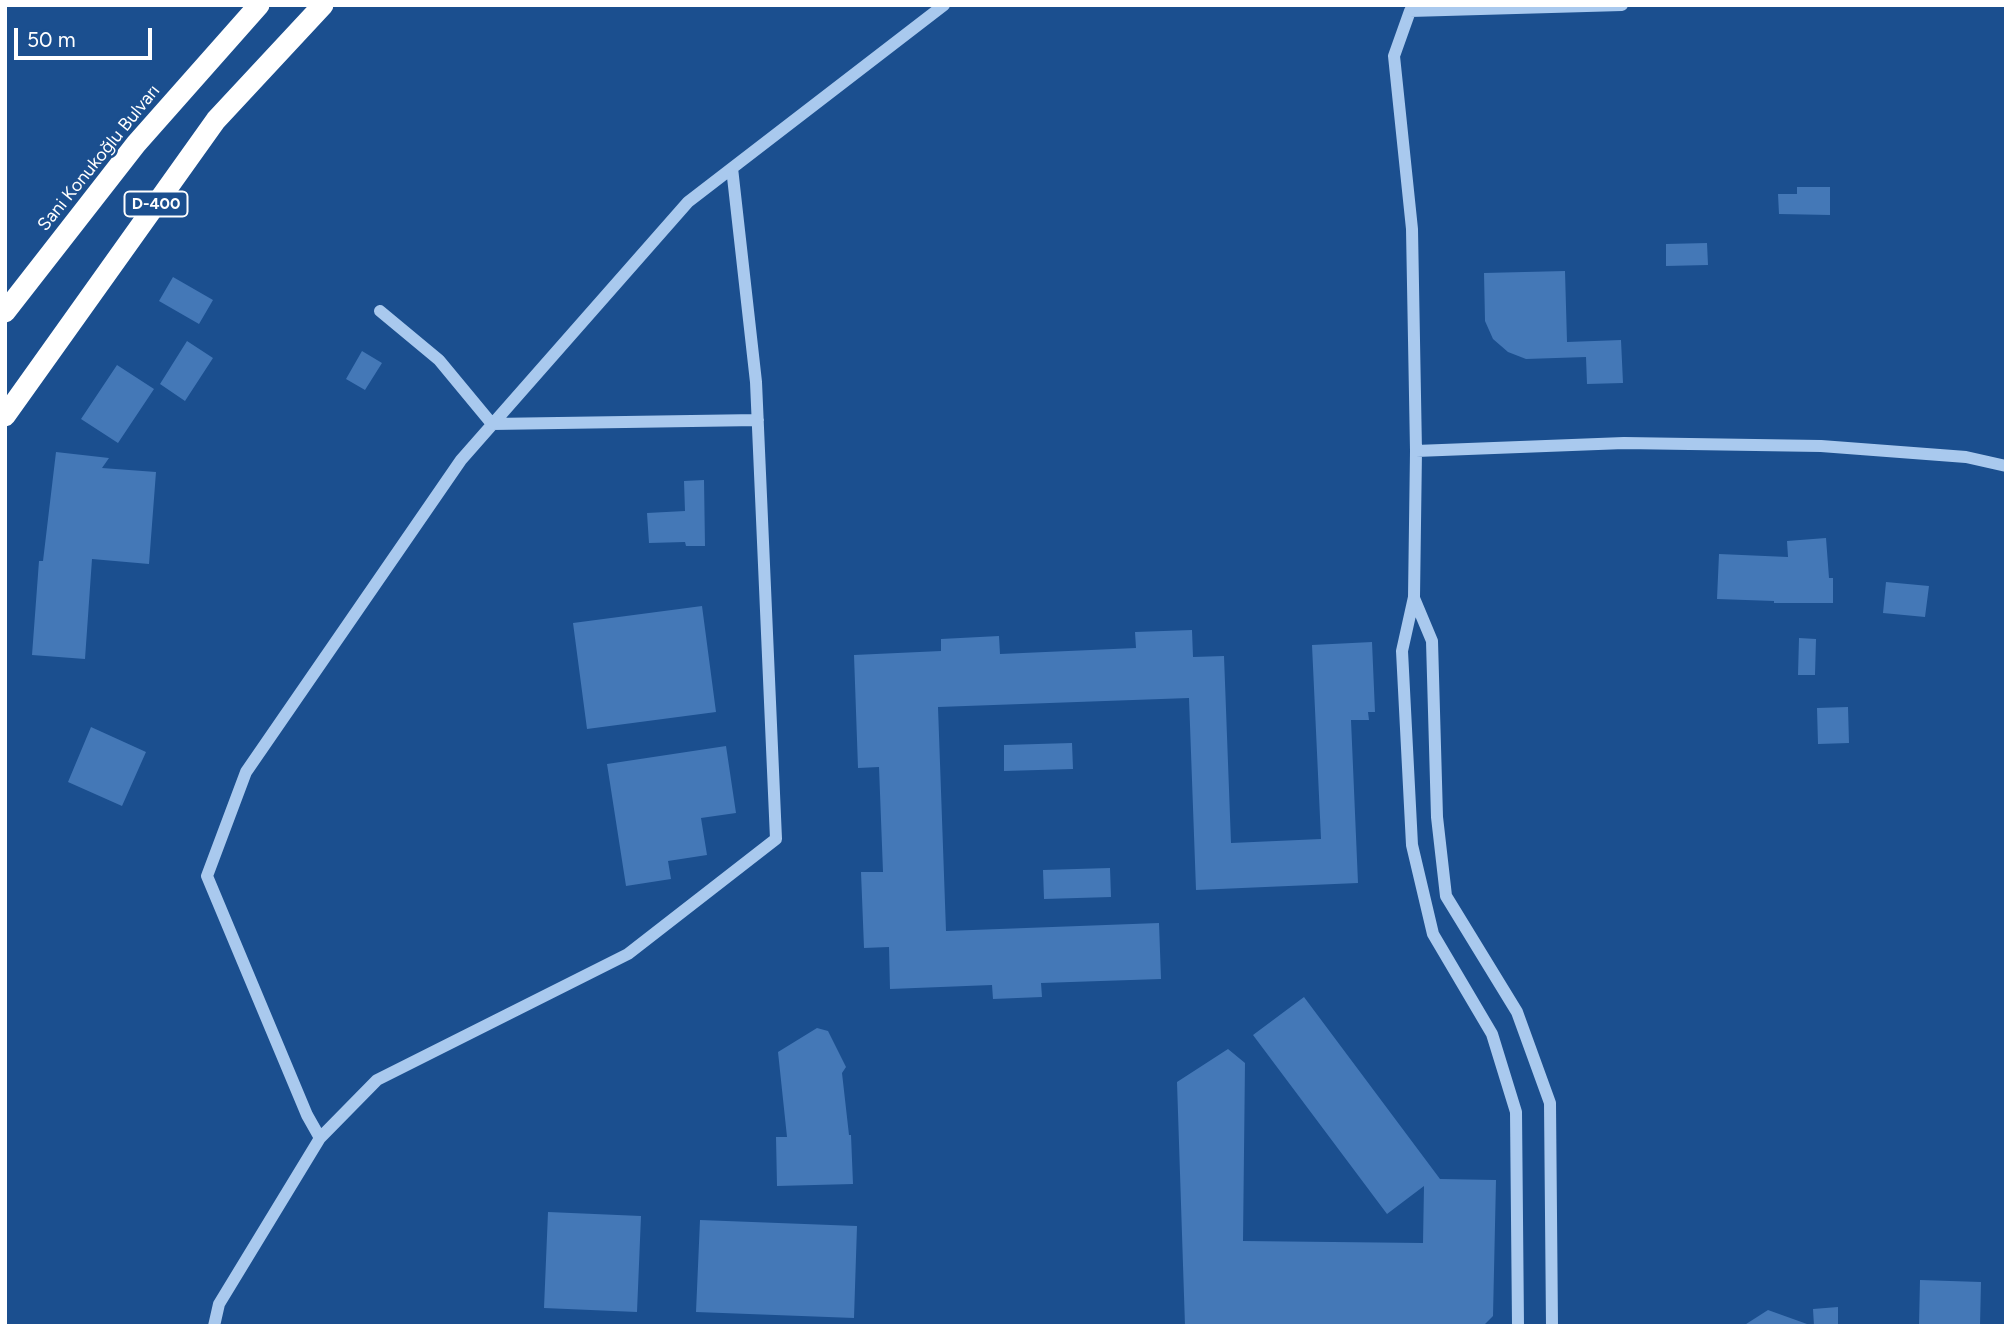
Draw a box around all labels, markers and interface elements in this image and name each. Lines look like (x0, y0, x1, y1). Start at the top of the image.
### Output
scale bar (18, 14, 156, 58)
text: 50 m (27, 27, 76, 52)
street label: Sani Konukoğlu Bulvarı (33, 81, 165, 235)
road number: D-400 (124, 192, 188, 216)

